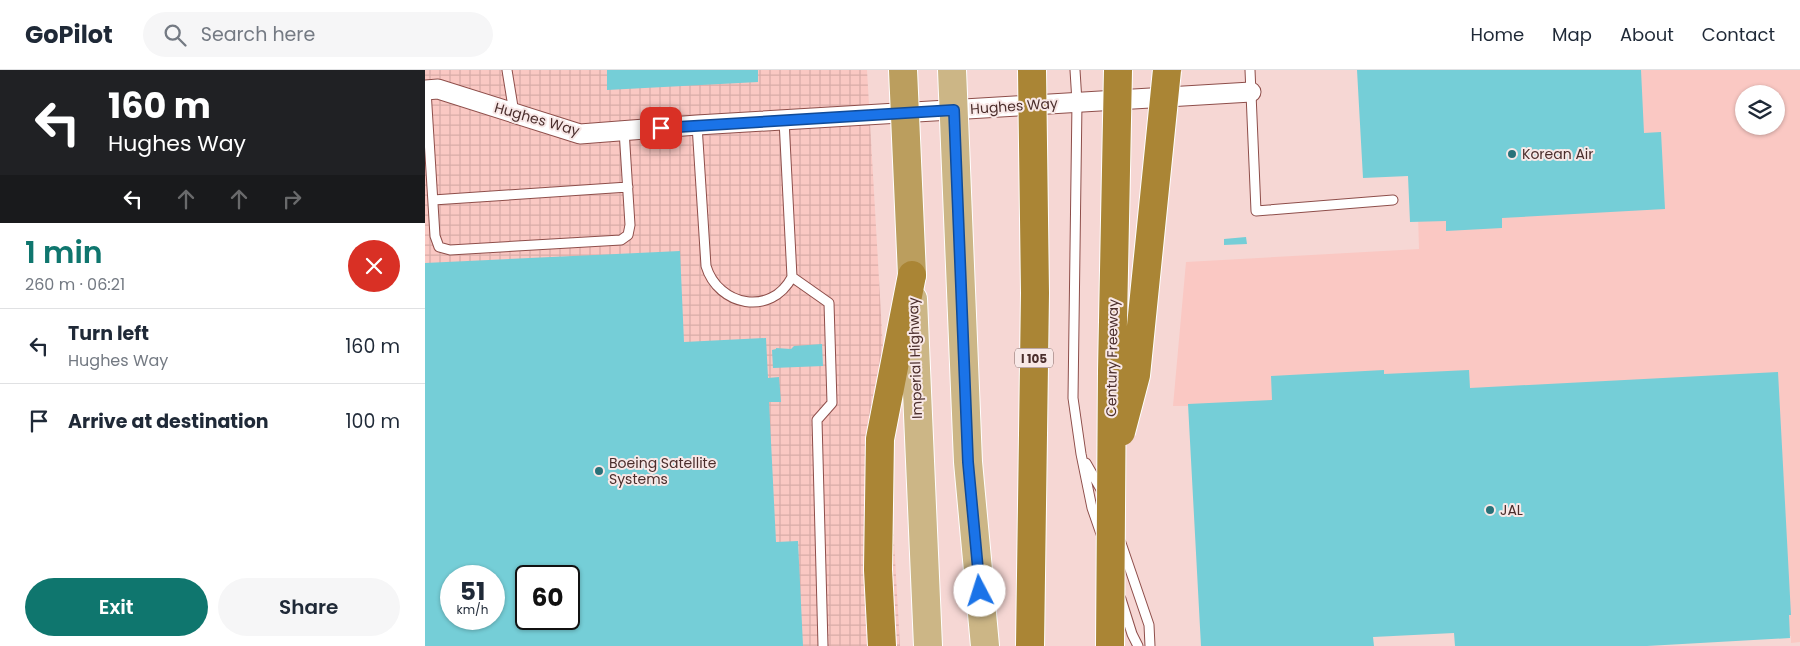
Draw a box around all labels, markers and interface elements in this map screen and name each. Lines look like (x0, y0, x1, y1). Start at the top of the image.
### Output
search box (143, 12, 493, 57)
text: GoPilot (25, 18, 113, 51)
icon: search (161, 21, 189, 49)
text: Search here (201, 21, 315, 48)
text: Home (1470, 22, 1524, 47)
text: Map (1552, 22, 1592, 47)
text: About (1620, 22, 1674, 47)
text: Contact (1702, 22, 1775, 47)
text: 160 m (108, 81, 211, 130)
map controls (1735, 85, 1785, 135)
button: layers (1735, 85, 1785, 135)
icon: left (25, 90, 90, 155)
street label: Hughes Way (970, 93, 1059, 119)
street label: Hughes Way (492, 97, 582, 141)
pin (640, 107, 682, 149)
icon: arrive (647, 114, 675, 142)
text: Hughes Way (108, 128, 246, 159)
place label: Korean Air (1522, 144, 1594, 164)
marker: Korean Air (1506, 148, 1518, 160)
icon: left (119, 185, 147, 213)
icon: ahead (172, 185, 200, 213)
icon: ahead (225, 185, 253, 213)
icon: right (278, 185, 306, 213)
text: 1 min (25, 231, 103, 274)
button: close (348, 240, 400, 292)
text: 260 m · 06:21 (25, 273, 125, 296)
street label: Imperial Highway (903, 297, 927, 419)
street label: Century Freeway (1101, 299, 1123, 417)
text: Turn left (68, 320, 149, 347)
icon: left (25, 332, 53, 360)
text: 160 m (345, 333, 400, 360)
road number: I 105 (1015, 348, 1053, 368)
text: Hughes Way (68, 349, 168, 372)
icon: arrive (25, 407, 53, 435)
text: Arrive at destination (68, 408, 269, 435)
text: 100 m (345, 408, 400, 435)
place label: Boeing Satellite Systems (609, 453, 717, 489)
marker: Boeing Satellite Systems (593, 465, 605, 477)
place label: JAL (1500, 500, 1523, 520)
marker: JAL (1484, 504, 1496, 516)
position arrow (953, 564, 1005, 616)
speed limit sign: 60 (515, 565, 580, 630)
text: 51 (460, 574, 485, 609)
button: Exit (25, 578, 208, 636)
button: Share (218, 578, 400, 636)
text: km/h (457, 601, 488, 618)

